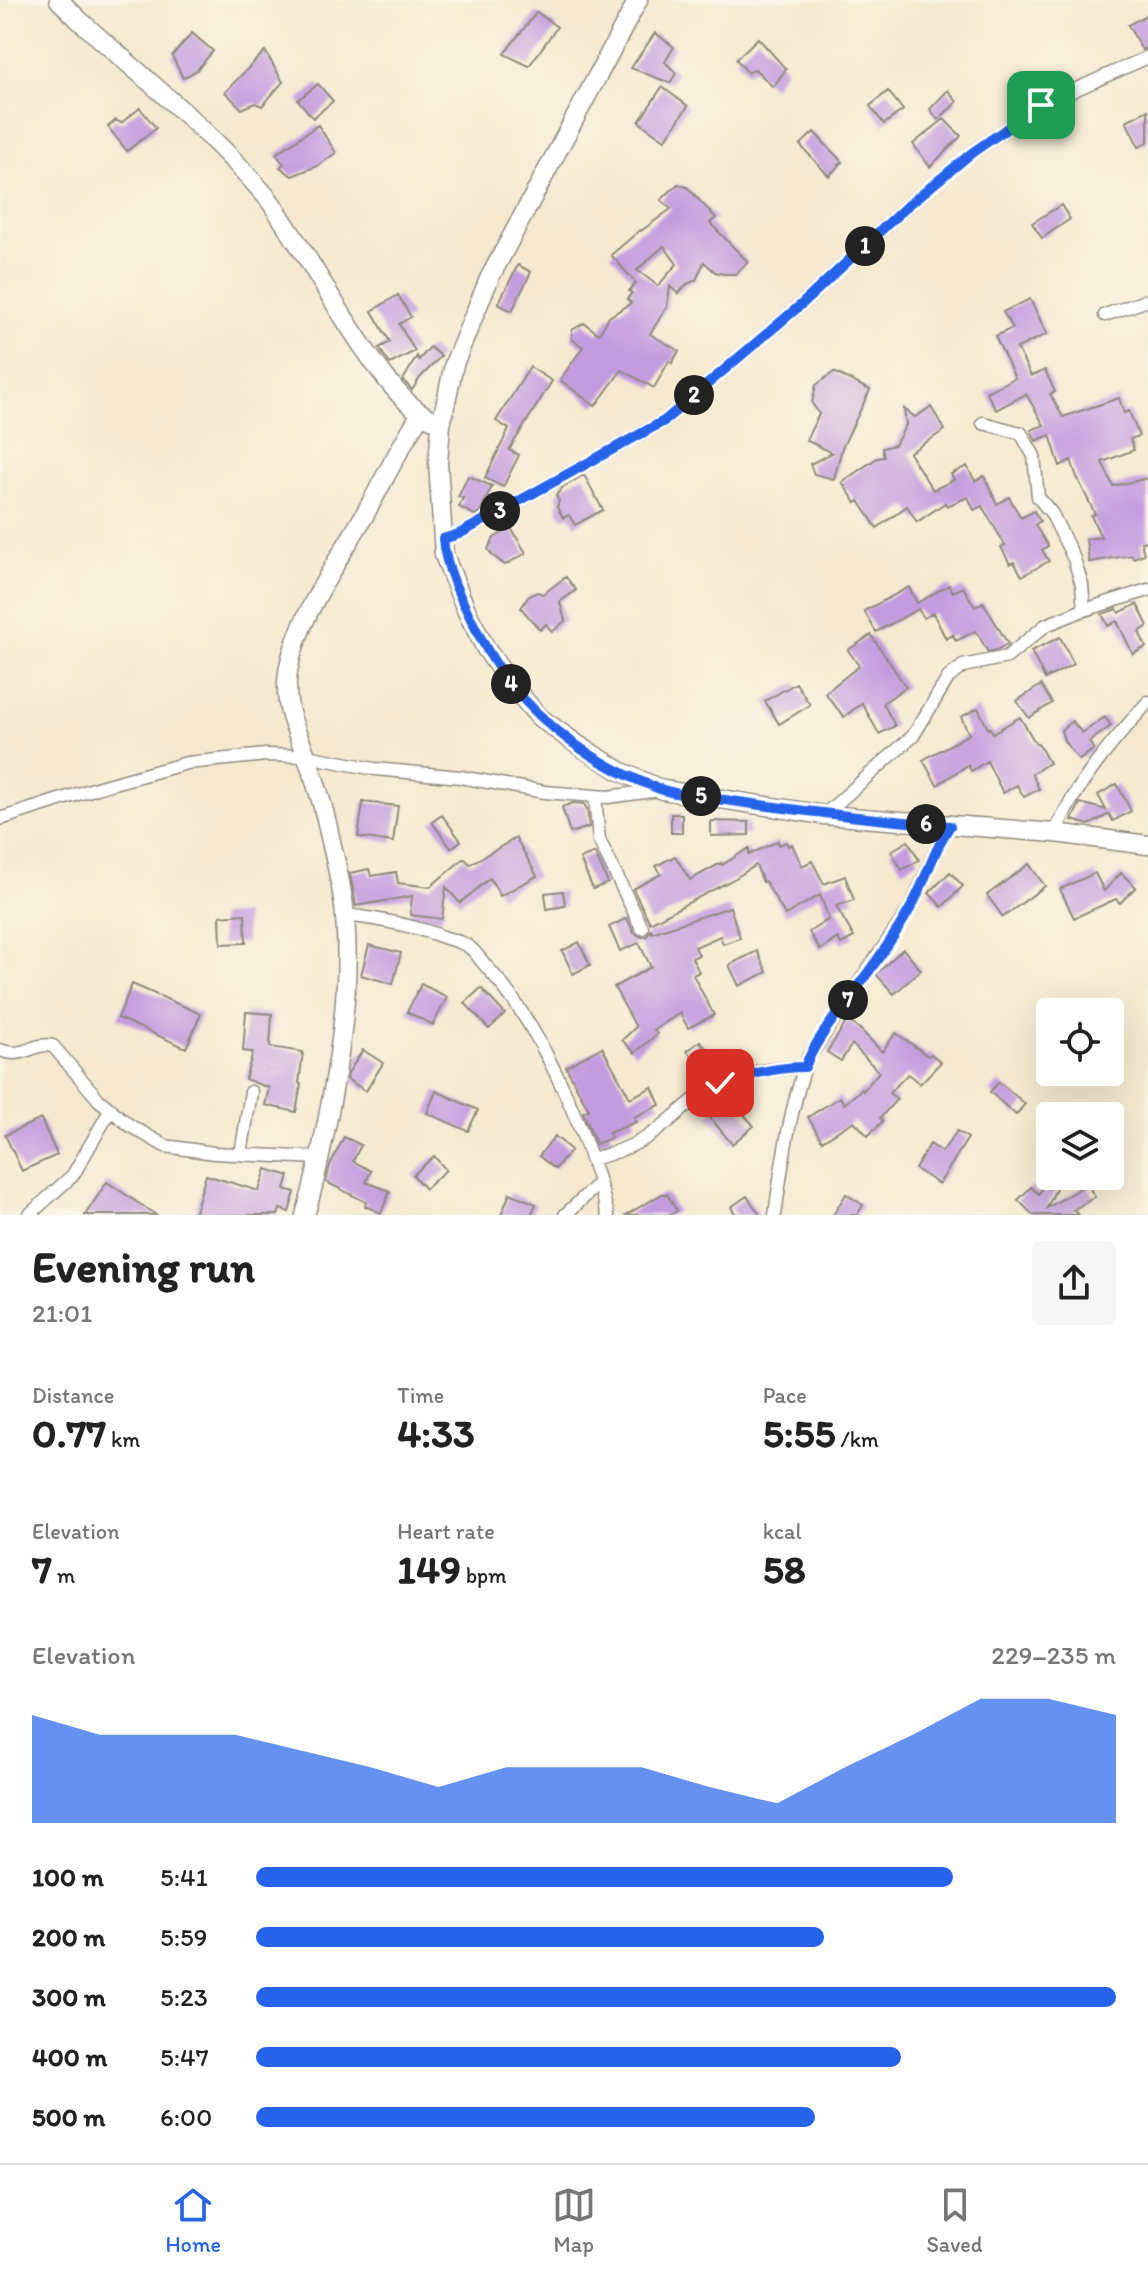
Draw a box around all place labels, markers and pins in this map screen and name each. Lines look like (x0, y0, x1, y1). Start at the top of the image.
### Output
pin (1007, 71, 1075, 139)
pin: 1 (845, 226, 885, 266)
pin: 2 (674, 375, 714, 415)
pin: 3 (480, 491, 520, 531)
pin: 4 (491, 664, 531, 704)
pin: 5 (681, 776, 721, 816)
pin: 6 (906, 804, 946, 844)
pin: 7 (828, 980, 868, 1020)
pin (686, 1049, 754, 1117)

